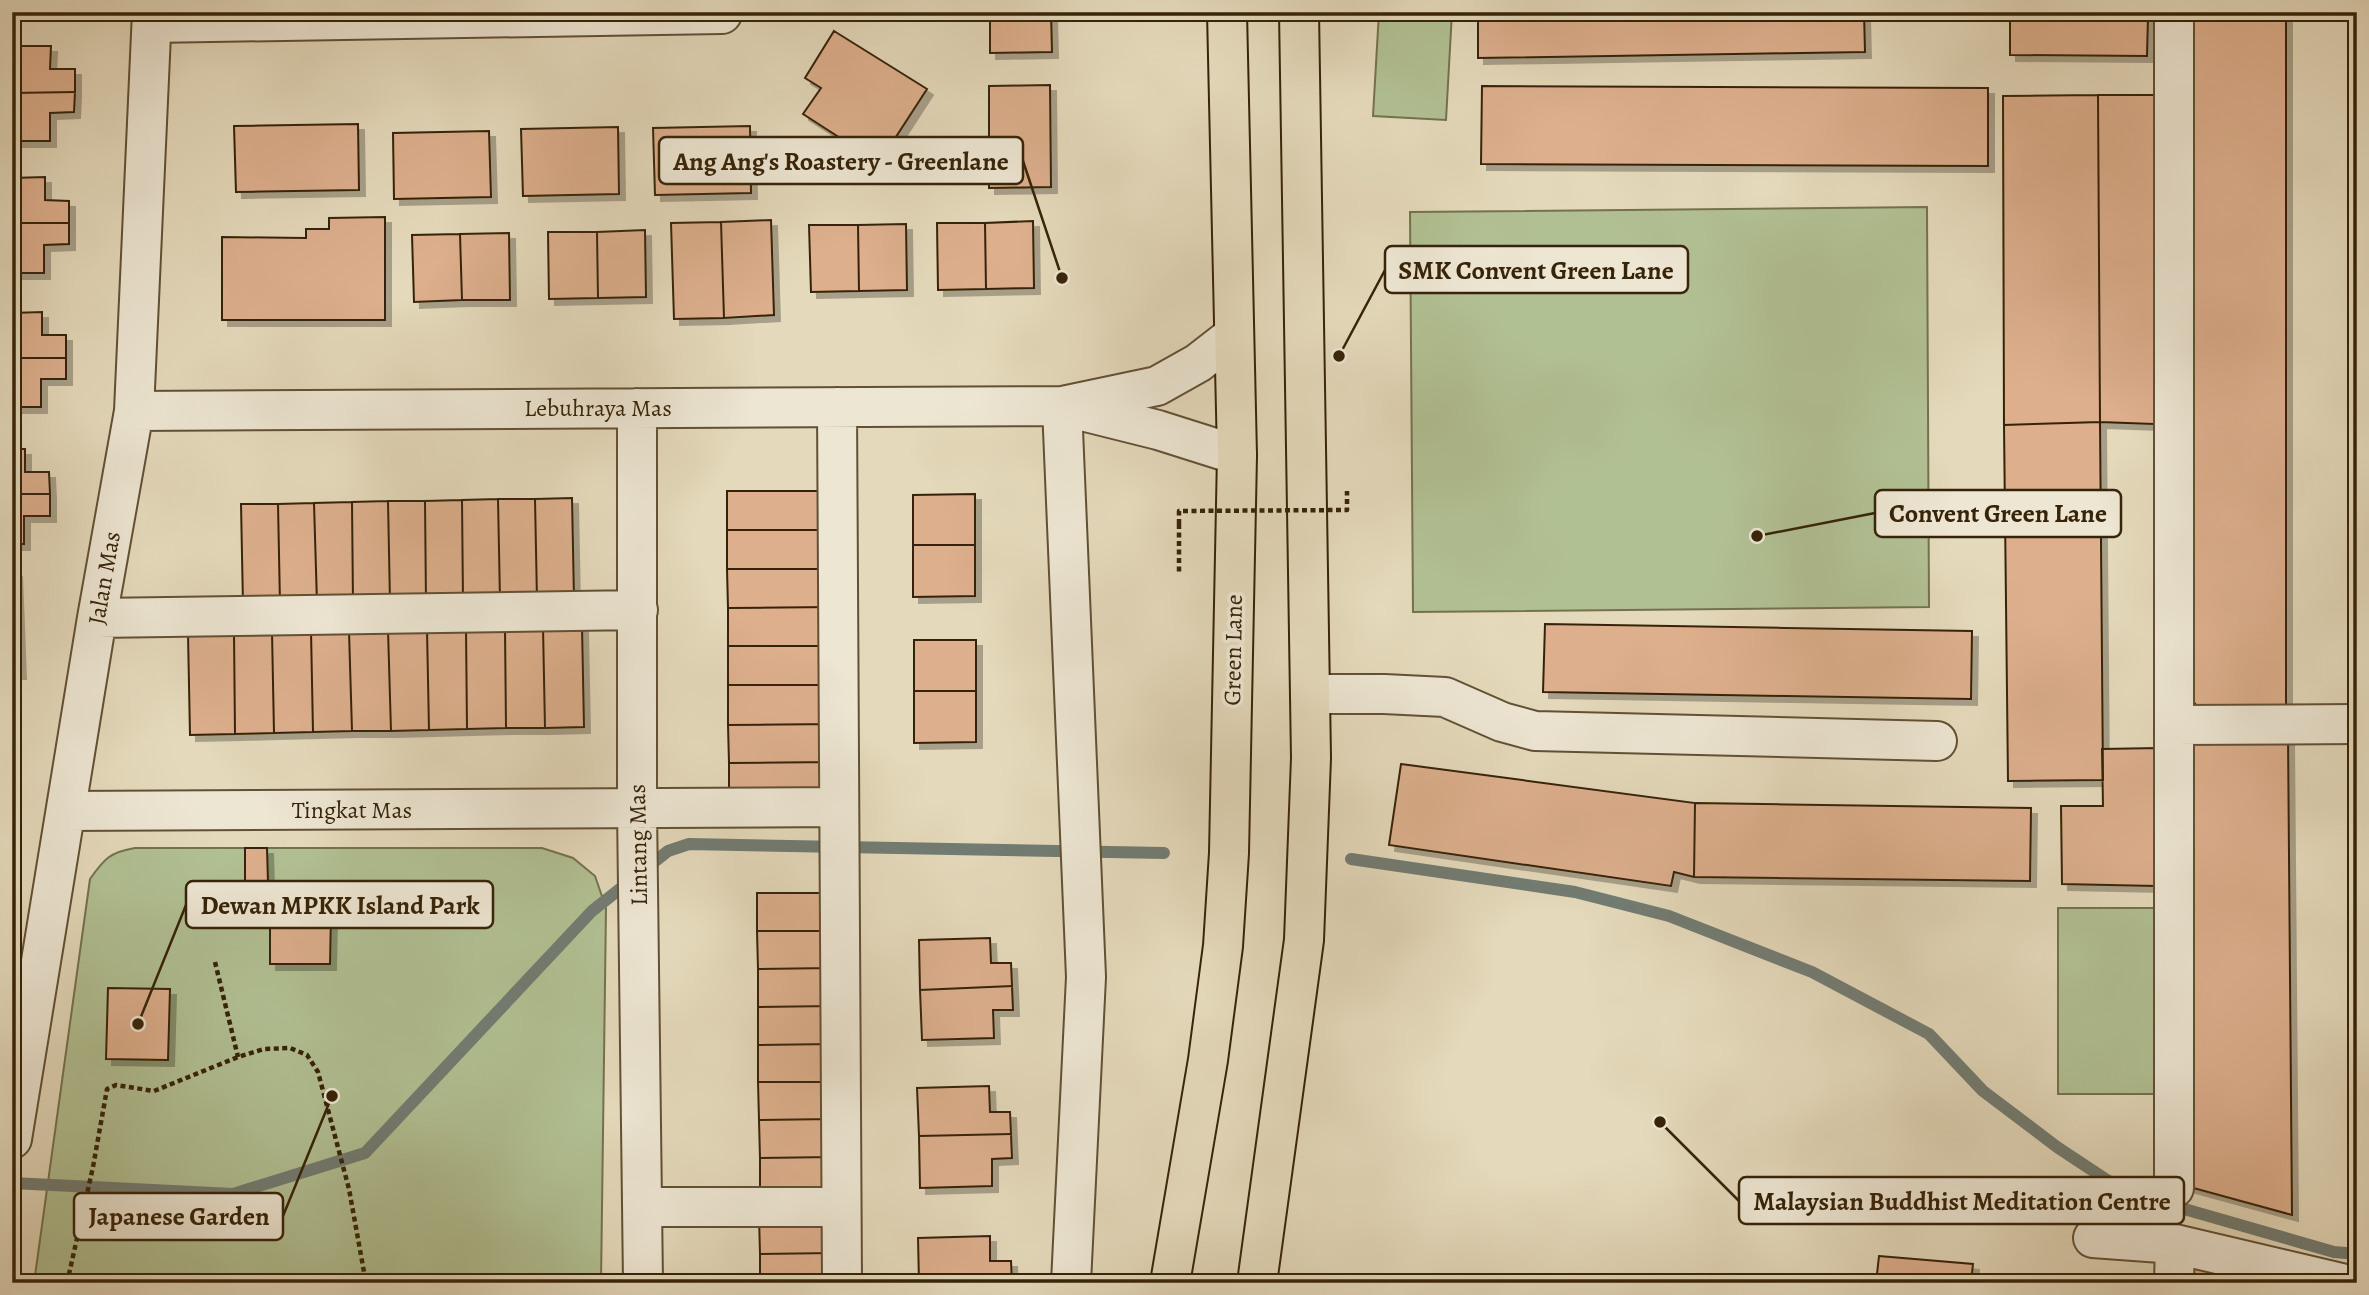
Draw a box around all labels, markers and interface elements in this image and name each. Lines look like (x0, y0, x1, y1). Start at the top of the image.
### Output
callout: Ang Ang's Roastery - Greenlane (659, 137, 1023, 184)
text: Ang Ang's Roastery - Greenlane (672, 144, 1009, 179)
callout: SMK Convent Green Lane (1385, 246, 1688, 293)
text: SMK Convent Green Lane (1398, 253, 1674, 288)
street label: Lebuhraya Mas (524, 392, 672, 424)
callout: Convent Green Lane (1875, 490, 2121, 537)
text: Convent Green Lane (1889, 496, 2107, 531)
street label: Jalan Mas (80, 529, 128, 627)
street label: Green Lane (1216, 594, 1250, 706)
street label: Lintang Mas (621, 784, 655, 906)
street label: Tingkat Mas (292, 794, 412, 826)
callout: Dewan MPKK Island Park (186, 881, 493, 928)
text: Dewan MPKK Island Park (200, 888, 480, 923)
callout: Malaysian Buddhist Meditation Centre (1739, 1177, 2184, 1224)
text: Malaysian Buddhist Meditation Centre (1753, 1184, 2171, 1219)
callout: Japanese Garden (74, 1193, 283, 1240)
text: Japanese Garden (88, 1199, 270, 1234)

